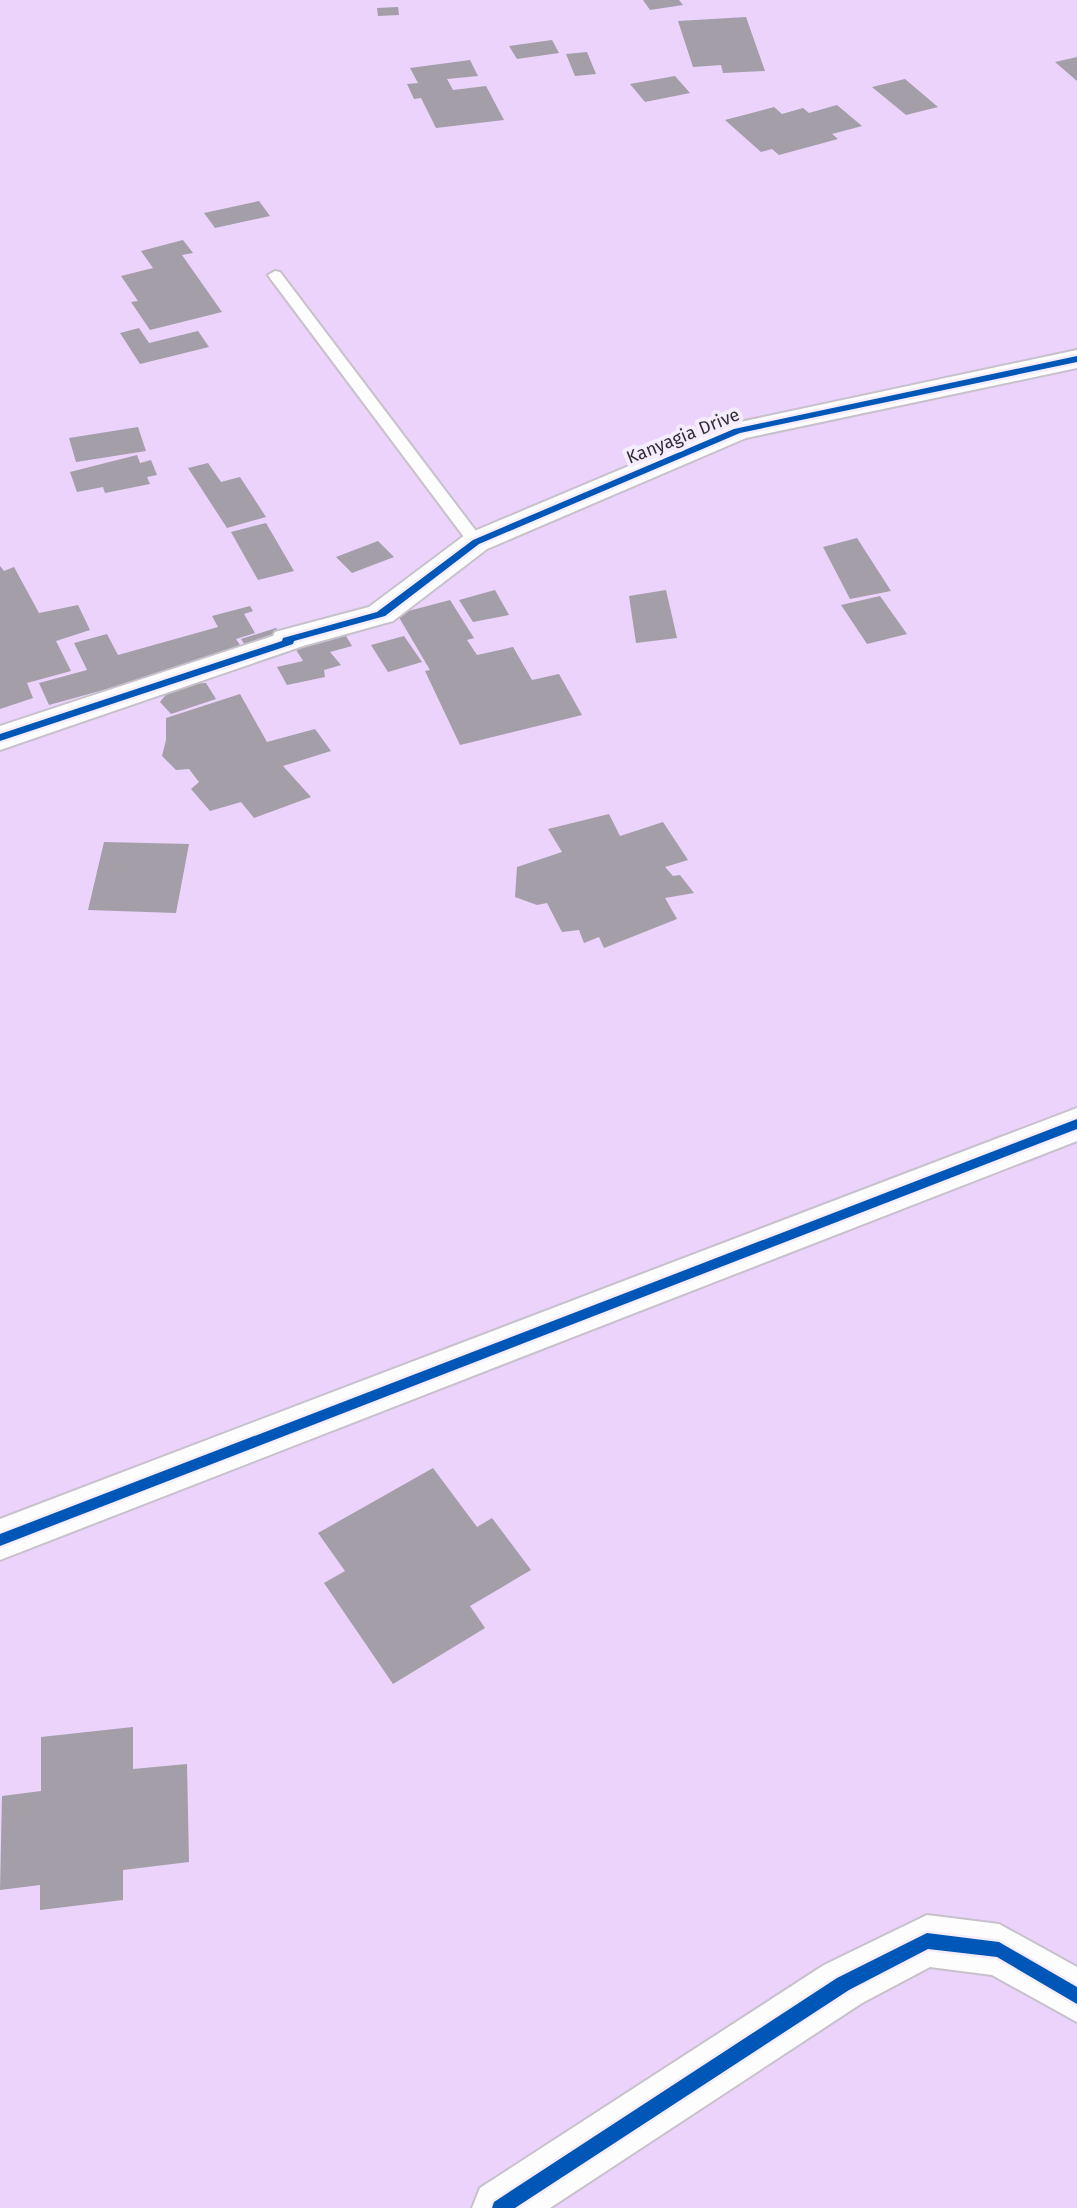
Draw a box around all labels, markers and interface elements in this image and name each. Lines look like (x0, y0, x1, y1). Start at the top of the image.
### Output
street label: Kanyagia Drive (623, 403, 743, 469)

